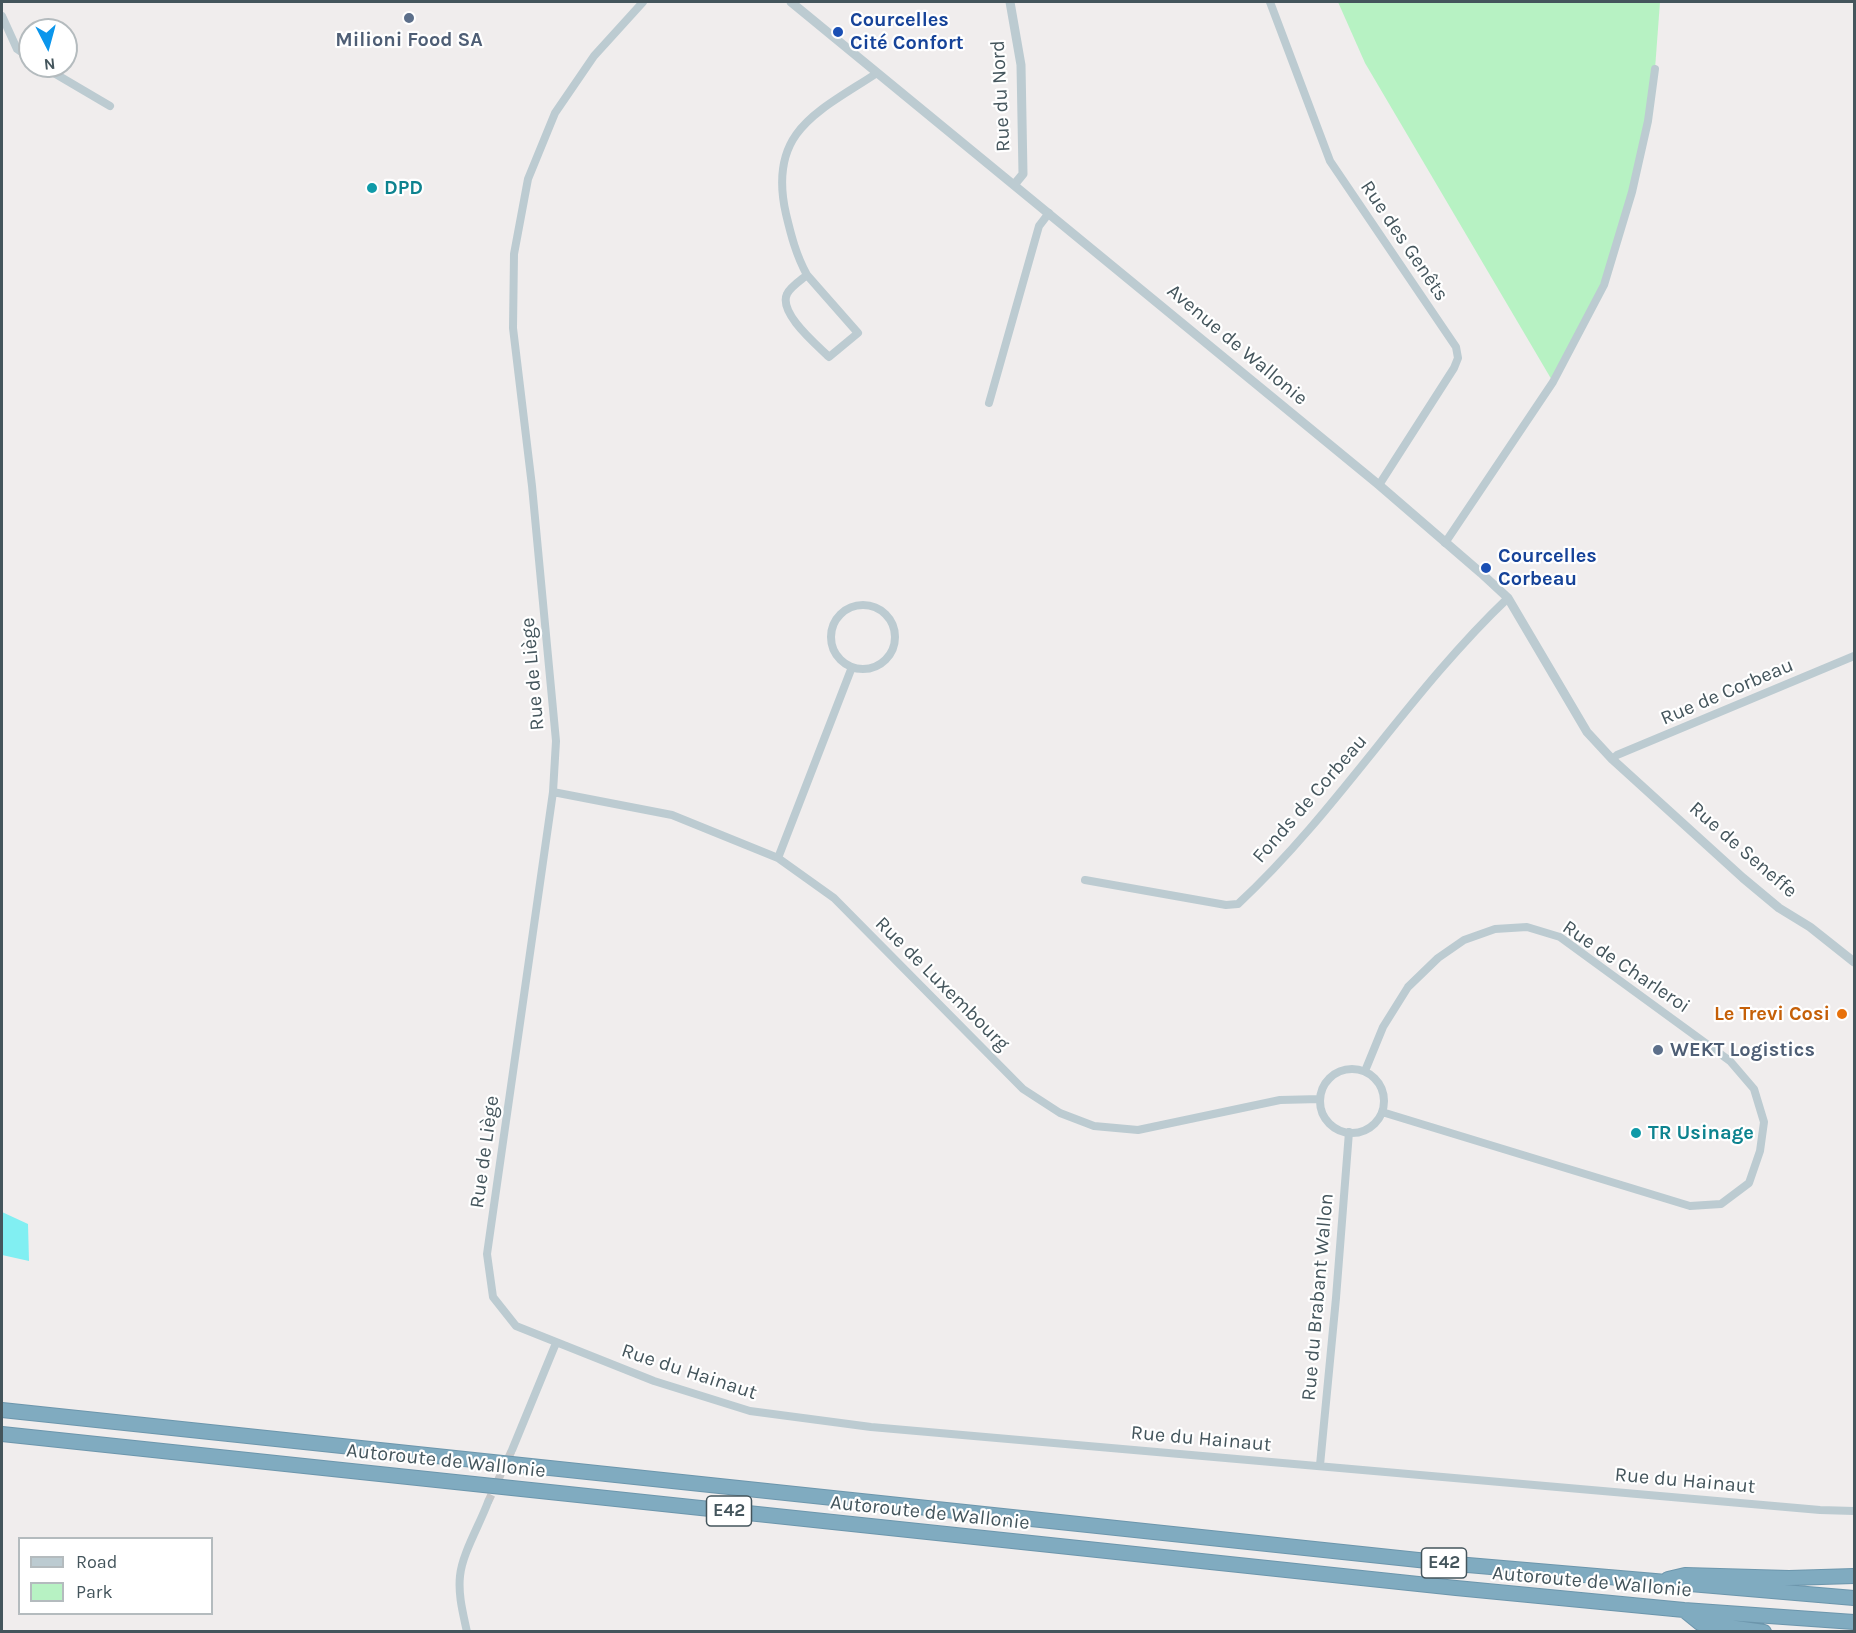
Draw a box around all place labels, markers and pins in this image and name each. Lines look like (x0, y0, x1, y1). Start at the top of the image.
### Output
place label: Courcelles Cité Confort (850, 8, 964, 55)
marker: Milioni Food SA (402, 11, 416, 25)
marker: Courcelles Cité Confort (831, 25, 845, 39)
place label: Milioni Food SA (335, 28, 483, 52)
place label: DPD (384, 176, 423, 200)
marker: DPD (365, 181, 379, 195)
place label: Courcelles Corbeau (1498, 544, 1597, 591)
marker: Courcelles Corbeau (1479, 561, 1493, 575)
place label: Le Trevi Cosi (1714, 1002, 1830, 1026)
marker: Le Trevi Cosi (1835, 1007, 1849, 1021)
place label: WEKT Logistics (1670, 1038, 1815, 1062)
marker: WEKT Logistics (1651, 1043, 1665, 1057)
place label: TR Usinage (1648, 1121, 1754, 1145)
marker: TR Usinage (1629, 1126, 1643, 1140)

